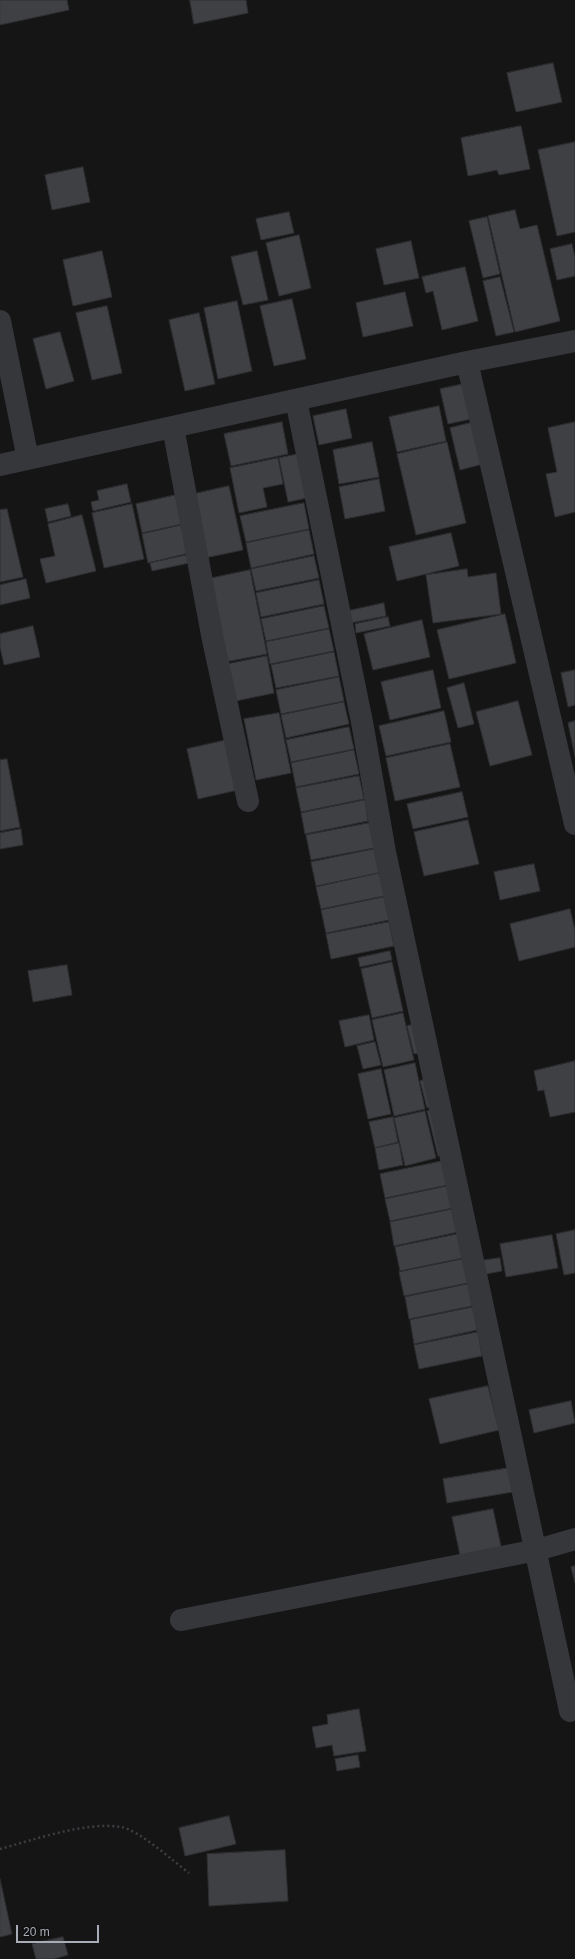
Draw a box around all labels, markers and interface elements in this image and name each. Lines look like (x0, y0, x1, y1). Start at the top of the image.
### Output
scale bar (18, 1917, 101, 1943)
text: 20 m (23, 1925, 50, 1939)

